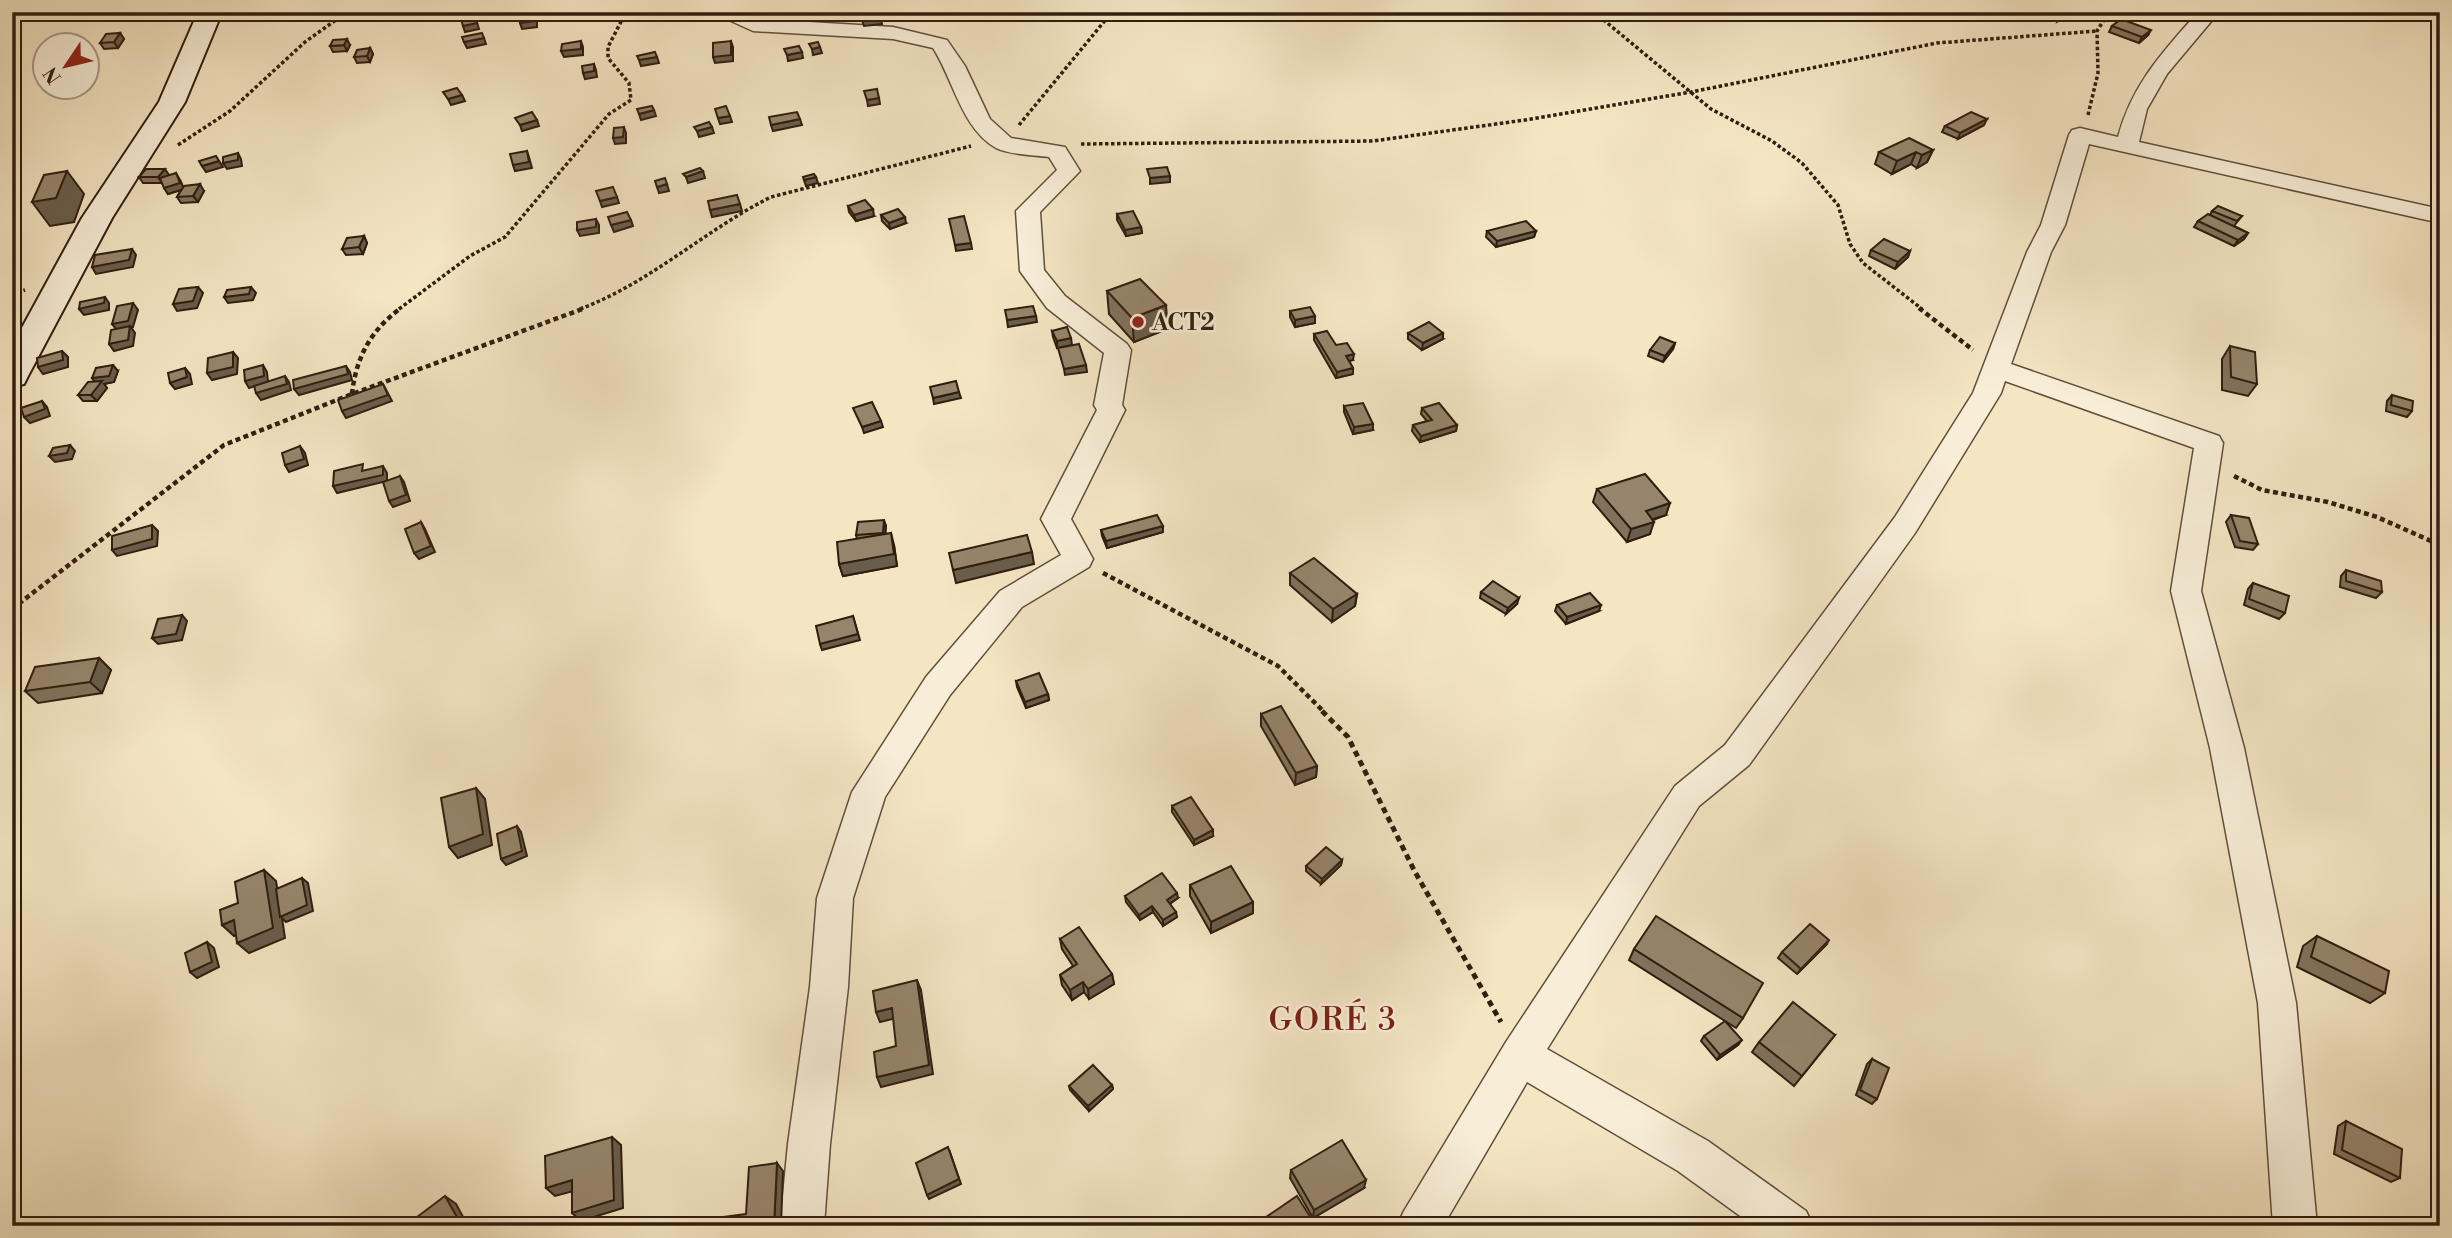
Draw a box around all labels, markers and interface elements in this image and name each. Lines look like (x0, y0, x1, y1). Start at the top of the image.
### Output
north arrow (32, 32, 102, 102)
text: N (39, 62, 67, 88)
place label: ACT2 (1151, 309, 1215, 337)
marker: ACT2 (1130, 314, 1146, 330)
district label: GORÉ 3 (1268, 998, 1398, 1040)

